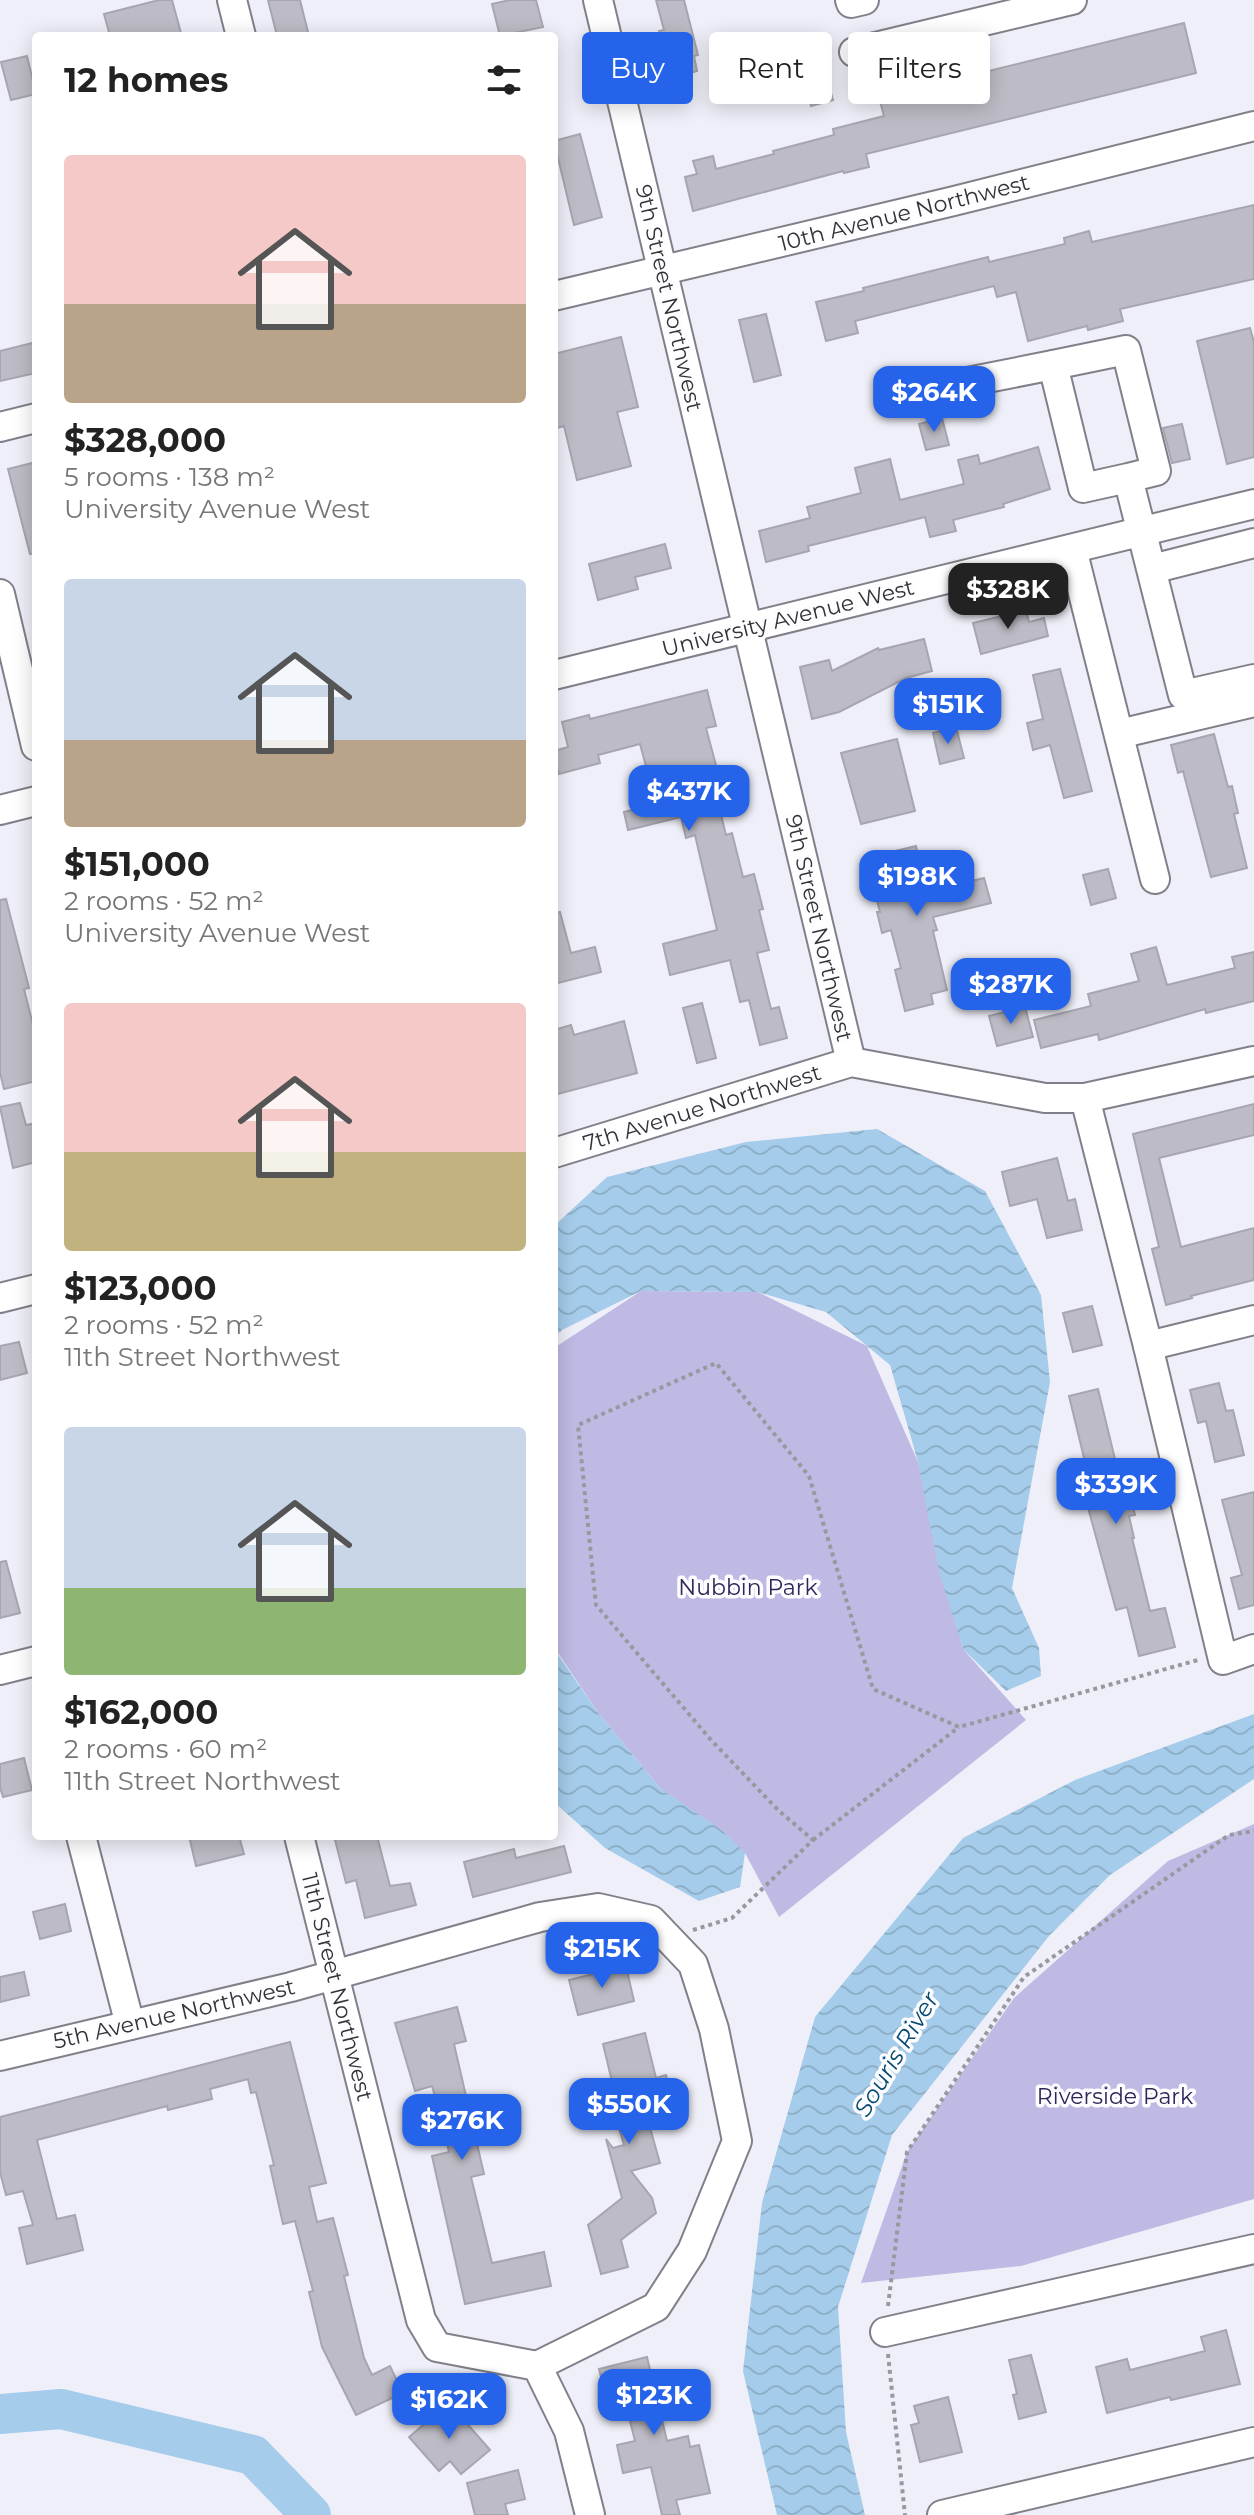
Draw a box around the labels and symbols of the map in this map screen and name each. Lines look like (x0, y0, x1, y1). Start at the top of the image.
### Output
street label: 10th Avenue Northwest (776, 169, 1032, 257)
street label: 9th Street Northwest (630, 182, 708, 414)
pin: $264K (878, 366, 990, 434)
pin: $328K (952, 563, 1064, 631)
street label: University Avenue West (659, 574, 917, 662)
pin: $151K (892, 678, 1004, 746)
pin: $437K (633, 765, 745, 833)
street label: 9th Street Northwest (780, 812, 858, 1044)
pin: $198K (861, 850, 973, 918)
pin: $287K (955, 958, 1067, 1026)
street label: 7th Avenue Northwest (580, 1059, 824, 1157)
pin: $339K (1060, 1458, 1172, 1526)
park label: Nubbin Park (678, 1574, 818, 1601)
street label: 11th Street Northwest (296, 1870, 378, 2104)
pin: $215K (546, 1922, 658, 1990)
street label: 5th Avenue Northwest (51, 1973, 298, 2055)
water label: Souris River (847, 1985, 945, 2122)
pin: $550K (573, 2078, 685, 2146)
park label: Riverside Park (1037, 2083, 1194, 2110)
pin: $276K (406, 2094, 518, 2162)
pin: $123K (598, 2369, 710, 2437)
pin: $162K (393, 2373, 505, 2441)

